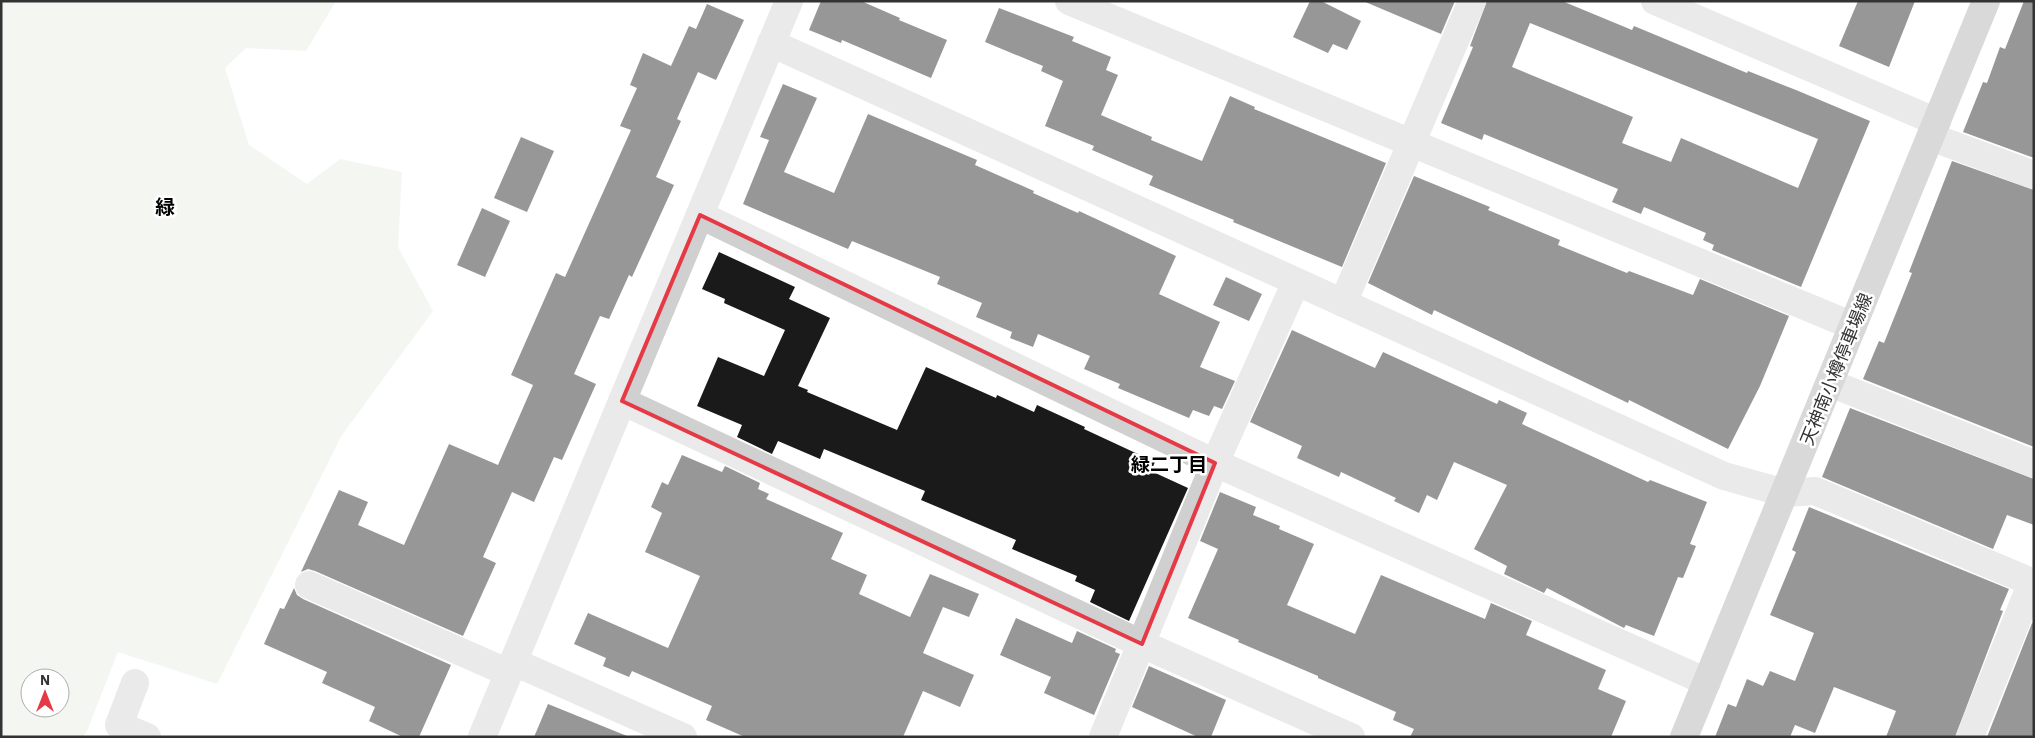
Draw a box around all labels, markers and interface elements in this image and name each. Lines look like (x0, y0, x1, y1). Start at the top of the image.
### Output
district label: 緑 (155, 193, 175, 220)
street label: 天神南小樽停車場線 (1795, 290, 1877, 448)
district label: 緑二丁目 (1131, 452, 1207, 476)
north arrow (20, 668, 70, 718)
text: N (40, 671, 50, 689)

